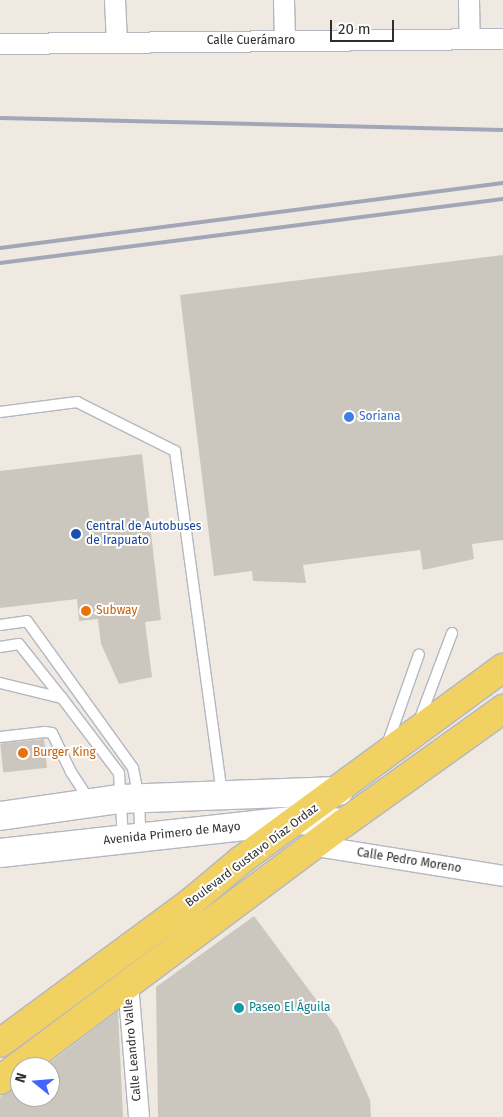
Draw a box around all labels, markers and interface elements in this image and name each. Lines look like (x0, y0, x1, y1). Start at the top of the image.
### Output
scale bar (333, 10, 397, 42)
text: 20 m (338, 20, 371, 38)
street label: Calle Cuerámaro (207, 34, 295, 48)
place label: Soriana (359, 410, 401, 424)
marker: Soriana (343, 411, 355, 423)
place label: Central de Autobuses de Irapuato (86, 520, 201, 548)
marker: Central de Autobuses de Irapuato (70, 528, 82, 540)
place label: Subway (96, 604, 137, 618)
marker: Subway (80, 605, 92, 617)
place label: Burger King (33, 746, 96, 760)
marker: Burger King (17, 747, 29, 759)
street label: Boulevard Gustavo Díaz Ordaz (183, 801, 321, 911)
street label: Avenida Primero de Mayo (103, 820, 241, 848)
street label: Calle Pedro Moreno (356, 846, 462, 876)
street label: Calle Leandro Valle (121, 998, 145, 1102)
place label: Paseo El Águila (249, 1001, 330, 1015)
marker: Paseo El Águila (233, 1002, 245, 1014)
north arrow (10, 1057, 60, 1107)
text: N (12, 1071, 31, 1085)

